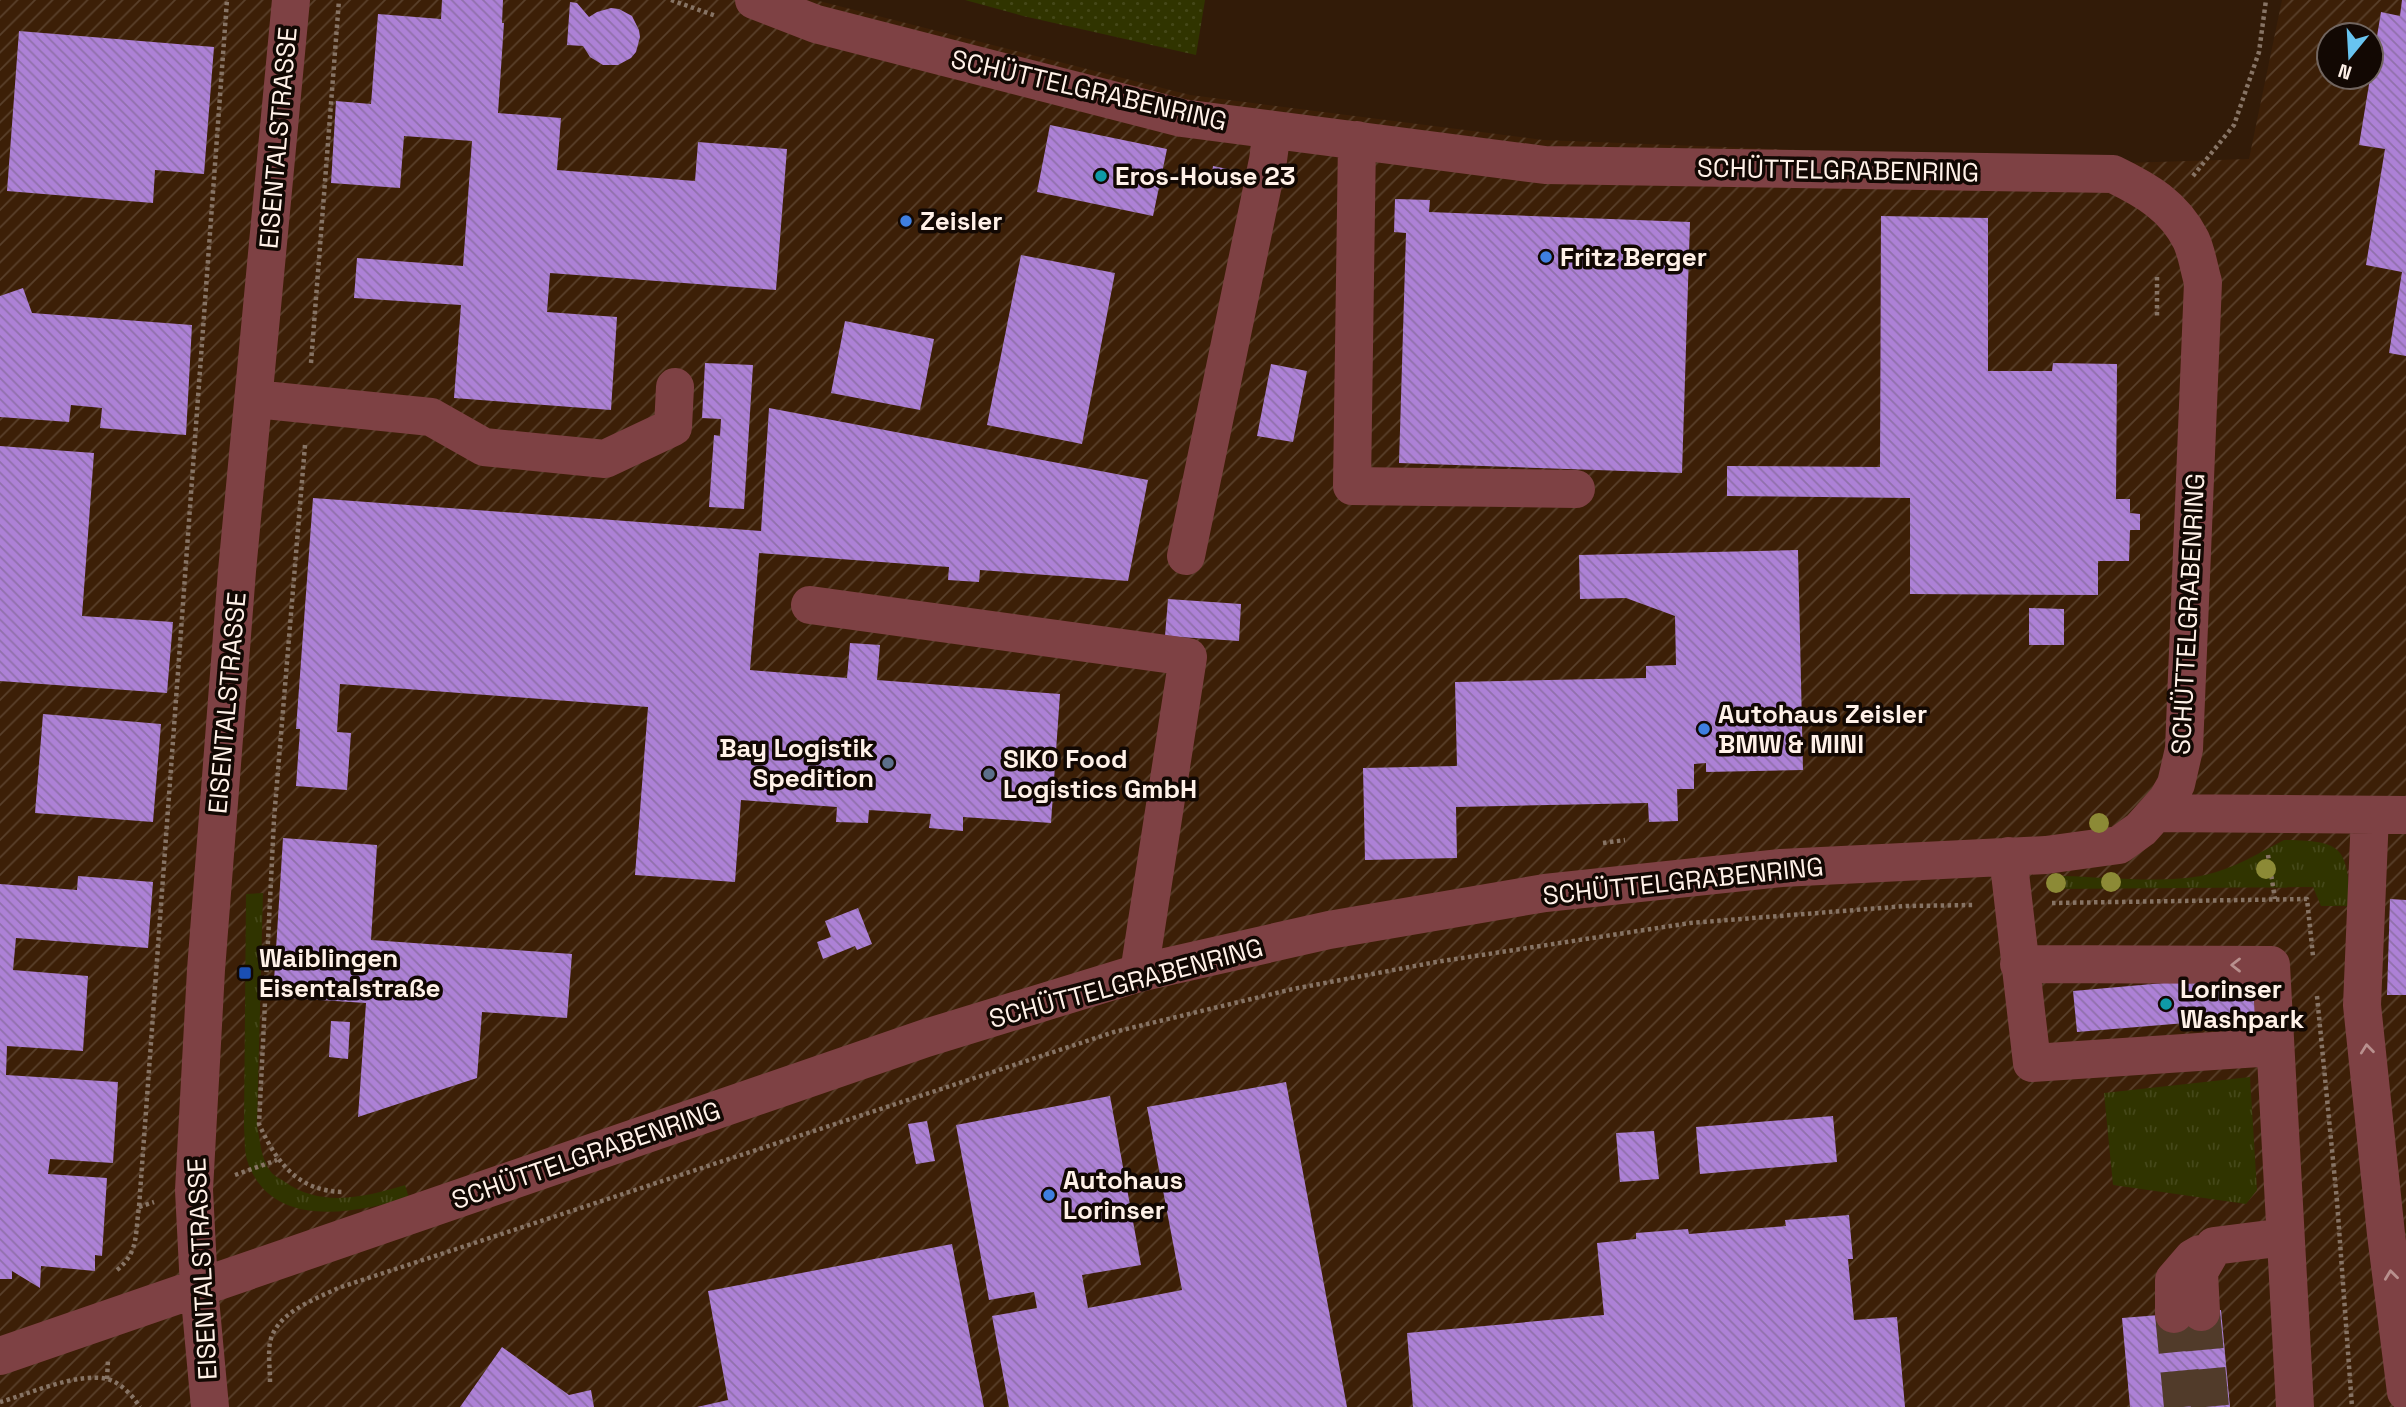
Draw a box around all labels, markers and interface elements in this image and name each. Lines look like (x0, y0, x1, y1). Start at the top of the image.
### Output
north arrow (2315, 21, 2385, 91)
street label: EISENTALSTRASSE (251, 26, 305, 250)
street label: SCHÜTTELGRABENRING (948, 42, 1230, 138)
text: N (2335, 58, 2355, 86)
street label: SCHÜTTELGRABENRING (1697, 151, 1979, 189)
place label: Eros-House 23 (1115, 159, 1295, 193)
marker: Eros-House 23 (1093, 168, 1109, 184)
place label: Zeisler (920, 204, 1003, 238)
marker: Zeisler (898, 213, 914, 229)
place label: Fritz Berger (1560, 240, 1707, 274)
marker: Fritz Berger (1538, 249, 1554, 265)
street label: SCHÜTTELGRABENRING (2164, 472, 2212, 756)
street label: EISENTALSTRASSE (200, 591, 254, 815)
place label: Autohaus Zeisler BMW & MINI (1718, 697, 1927, 761)
marker: Autohaus Zeisler BMW & MINI (1696, 721, 1712, 737)
place label: Bay Logistik Spedition (719, 731, 874, 795)
place label: SIKO Food Logistics GmbH (1003, 742, 1197, 806)
marker: Bay Logistik Spedition (880, 755, 896, 771)
marker: SIKO Food Logistics GmbH (981, 766, 997, 782)
street label: SCHÜTTELGRABENRING (1541, 849, 1825, 913)
street label: SCHÜTTELGRABENRING (985, 930, 1267, 1036)
place label: Waiblingen Eisentalstraße (259, 941, 441, 1005)
one-way arrow (2230, 957, 2240, 973)
marker: Waiblingen Eisentalstraße (237, 965, 253, 981)
place label: Lorinser Washpark (2180, 972, 2305, 1036)
marker: Lorinser Washpark (2158, 996, 2174, 1012)
one-way arrow (2360, 1043, 2375, 1054)
street label: SCHÜTTELGRABENRING (447, 1093, 725, 1217)
street label: EISENTALSTRASSE (179, 1157, 225, 1381)
place label: Autohaus Lorinser (1063, 1163, 1183, 1227)
marker: Autohaus Lorinser (1041, 1187, 1057, 1203)
one-way arrow (2384, 1269, 2399, 1281)

